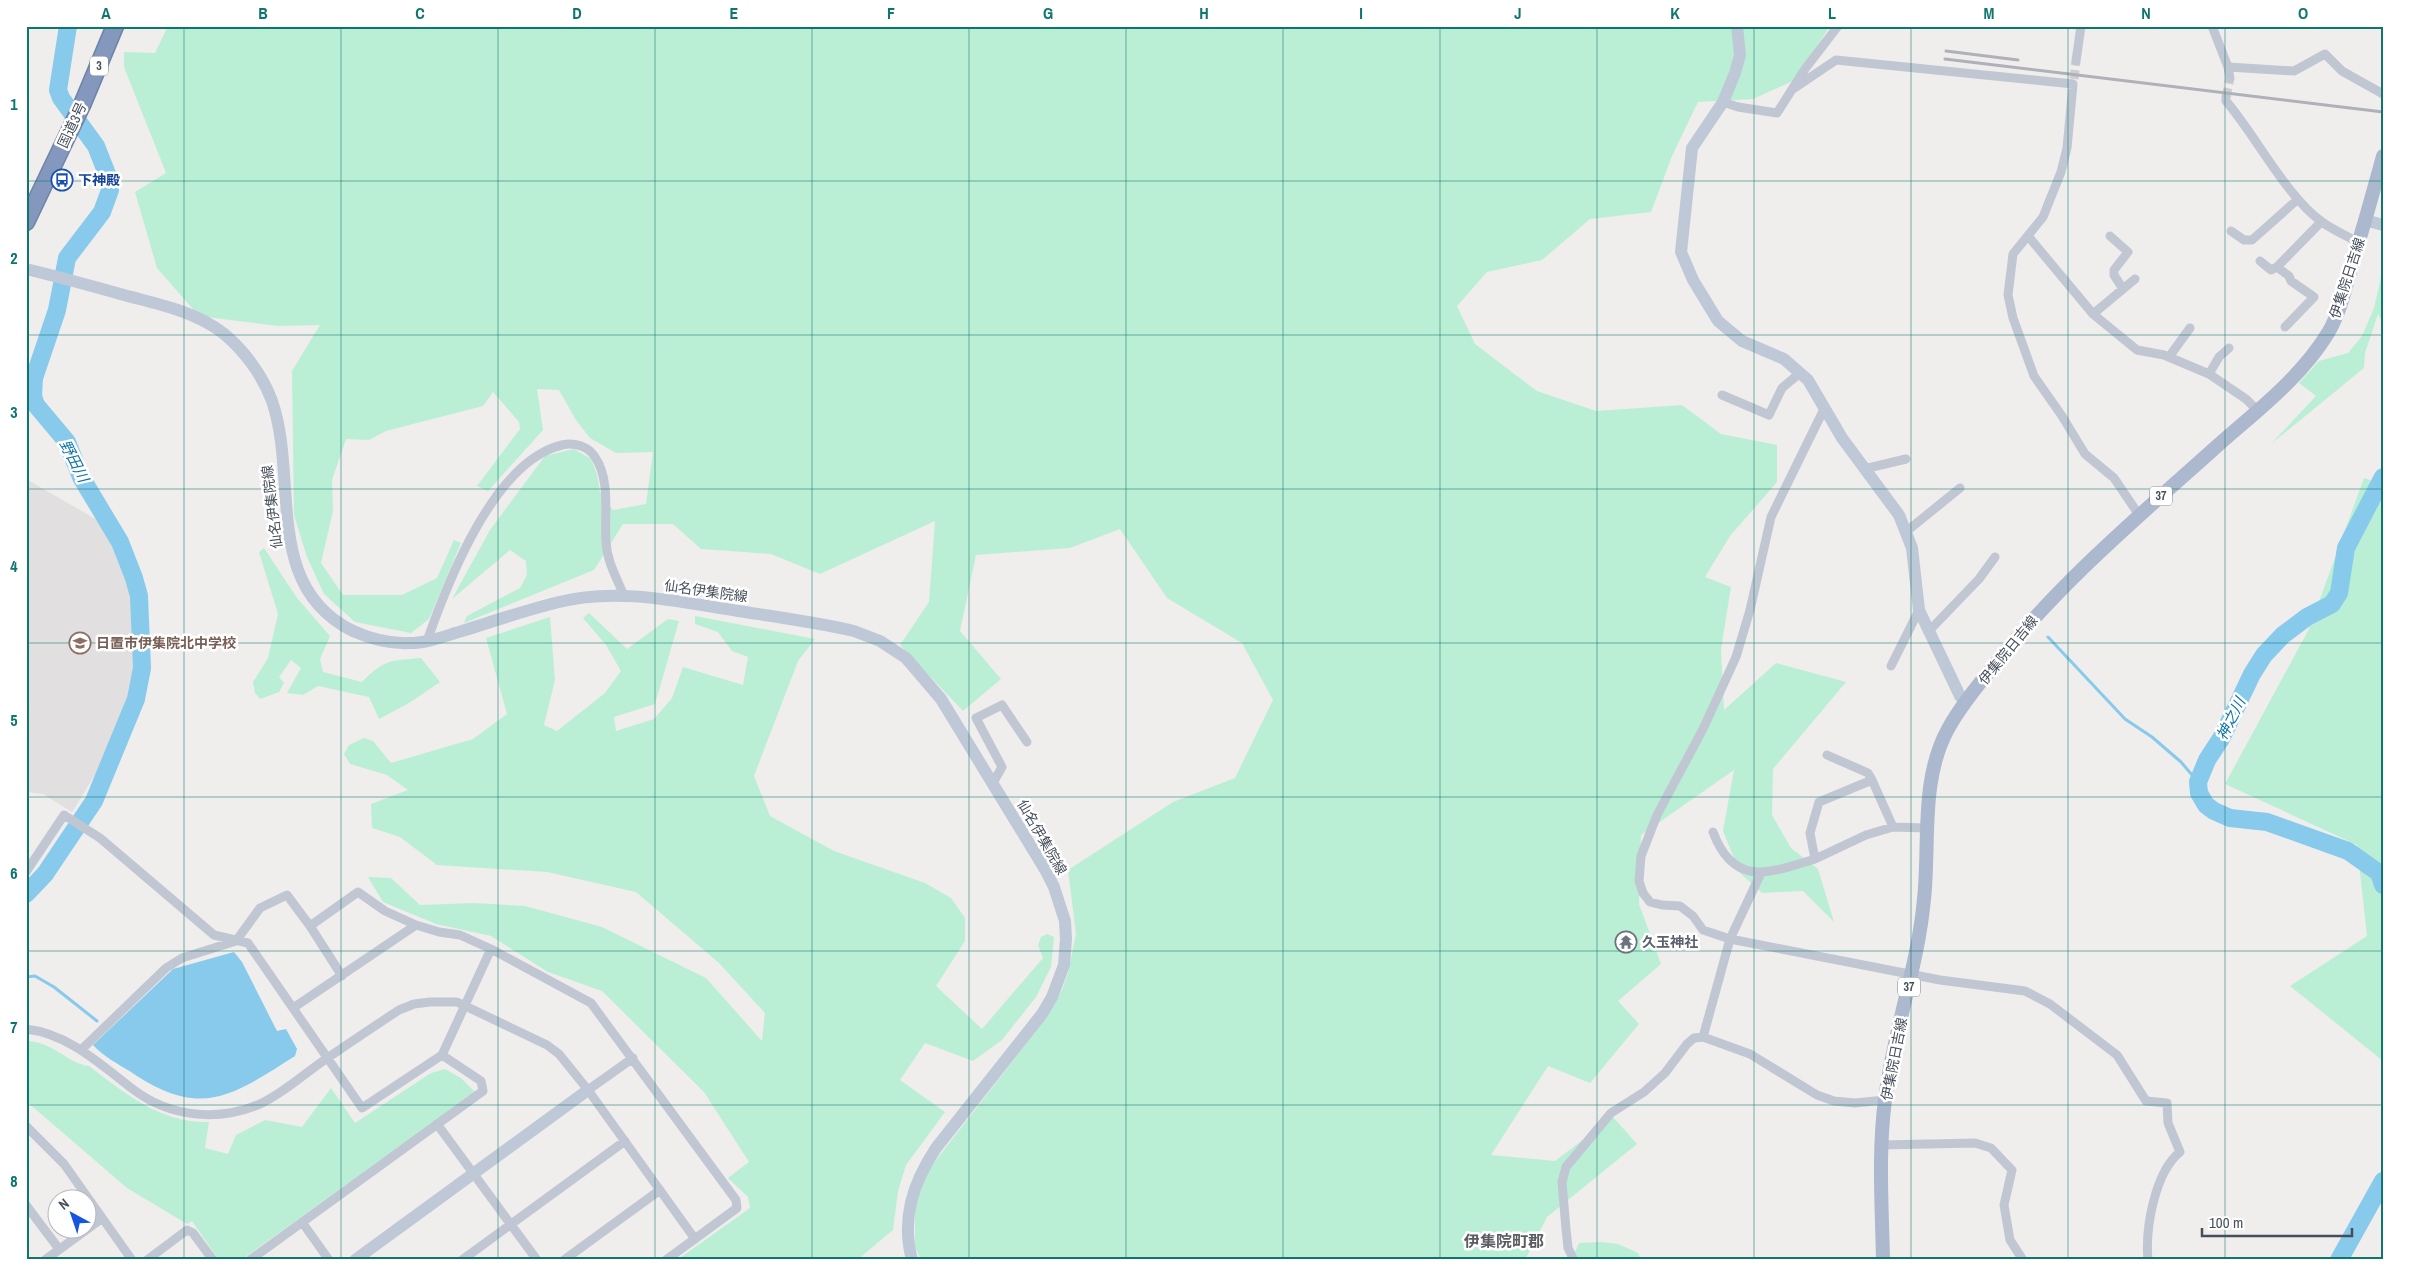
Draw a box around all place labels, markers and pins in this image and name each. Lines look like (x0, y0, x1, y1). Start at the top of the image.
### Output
bus stop icon: 下神殿 (50, 168, 74, 192)
place label: 下神殿 (78, 171, 120, 189)
school or university icon: 日置市伊集院北中学校 (68, 631, 92, 655)
place label: 日置市伊集院北中学校 (96, 634, 236, 652)
temple icon: 久玉神社 (1614, 930, 1638, 954)
place label: 久玉神社 (1642, 933, 1698, 951)

